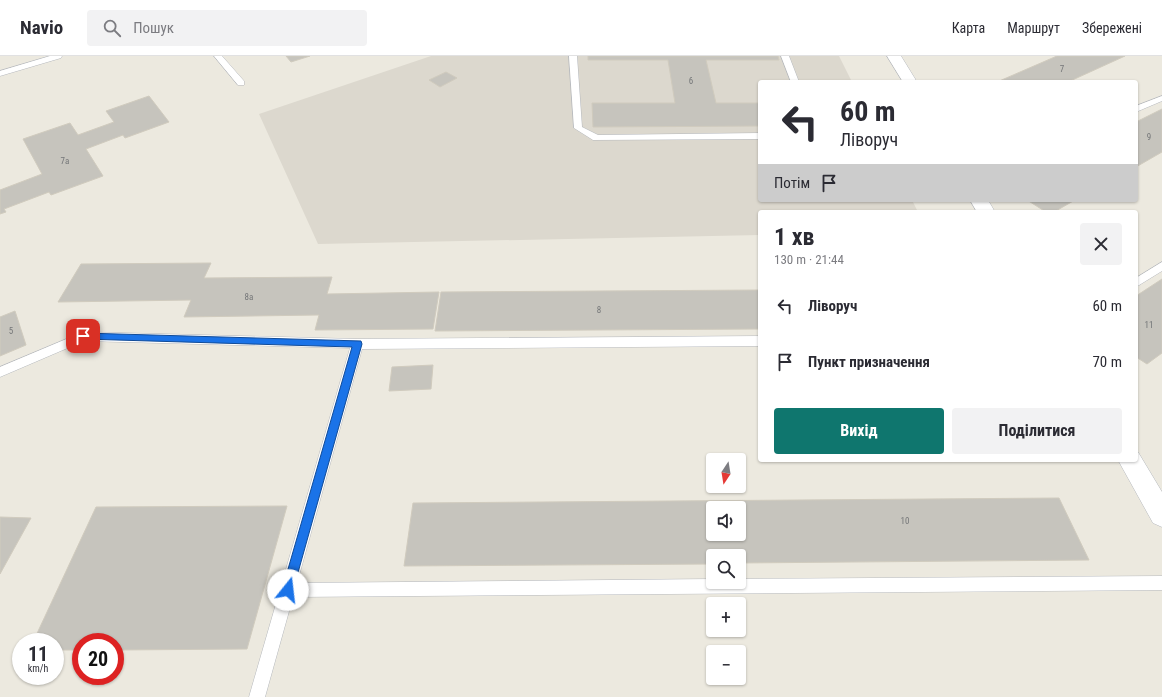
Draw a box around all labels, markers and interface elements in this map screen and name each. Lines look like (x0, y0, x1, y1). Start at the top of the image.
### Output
search box (87, 10, 367, 46)
text: Navio (20, 16, 63, 39)
icon: search (101, 17, 123, 39)
text: Пошук (133, 19, 174, 37)
text: Карта (952, 20, 985, 36)
text: Маршрут (1007, 20, 1060, 36)
text: Збережені (1082, 20, 1142, 36)
house number: 7 (1060, 64, 1065, 74)
house number: 6 (689, 76, 693, 86)
text: 60 m (840, 95, 896, 128)
icon: left (774, 96, 826, 148)
text: Ліворуч (840, 129, 898, 150)
house number: 9 (1147, 132, 1151, 142)
house number: 7а (61, 156, 69, 166)
icon: arrive (818, 172, 840, 194)
text: Потім (774, 174, 810, 192)
text: 1 хв (774, 223, 814, 251)
button: close (1080, 223, 1122, 265)
text: 130 m · 21:44 (774, 252, 844, 267)
house number: 8а (245, 292, 253, 302)
icon: left (774, 295, 796, 317)
text: Ліворуч (808, 297, 857, 315)
text: 60 m (1092, 297, 1122, 315)
house number: 8 (597, 305, 601, 315)
pin (66, 319, 100, 353)
house number: 11 (1145, 320, 1153, 330)
icon: arrive (72, 325, 94, 347)
house number: 5 (9, 326, 14, 336)
icon: arrive (774, 351, 796, 373)
text: Пункт призначення (808, 353, 930, 371)
text: 70 m (1092, 353, 1122, 371)
button: Вихід (774, 408, 944, 454)
button: Поділитися (952, 408, 1122, 454)
north arrow (706, 453, 746, 493)
map controls (706, 453, 746, 685)
button: sound (706, 501, 746, 541)
house number: 10 (901, 516, 909, 526)
button: search (706, 549, 746, 589)
position arrow (267, 569, 309, 611)
button: + (706, 597, 746, 637)
speed limit sign: 20 (72, 633, 124, 685)
text: 11 (28, 642, 48, 666)
button: − (706, 645, 746, 685)
text: km/h (28, 663, 48, 674)

